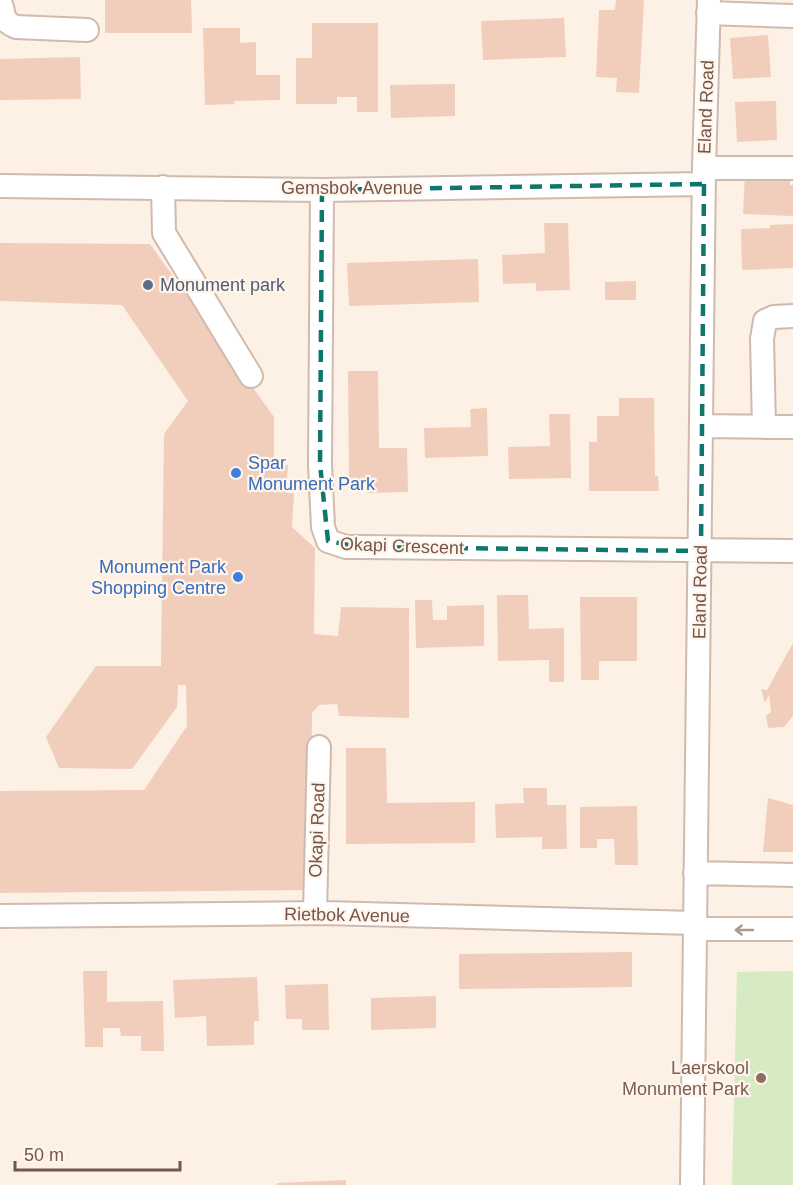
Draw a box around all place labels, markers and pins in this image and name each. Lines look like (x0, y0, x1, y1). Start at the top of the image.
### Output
place label: Monument park (160, 275, 286, 295)
marker: Monument park (141, 278, 155, 292)
place label: Spar Monument Park (248, 453, 376, 494)
marker: Spar Monument Park (229, 466, 243, 480)
place label: Monument Park Shopping Centre (91, 557, 227, 598)
marker: Monument Park Shopping Centre (231, 570, 245, 584)
place label: Laerskool Monument Park (622, 1058, 750, 1099)
marker: Laerskool Monument Park (754, 1071, 768, 1085)

